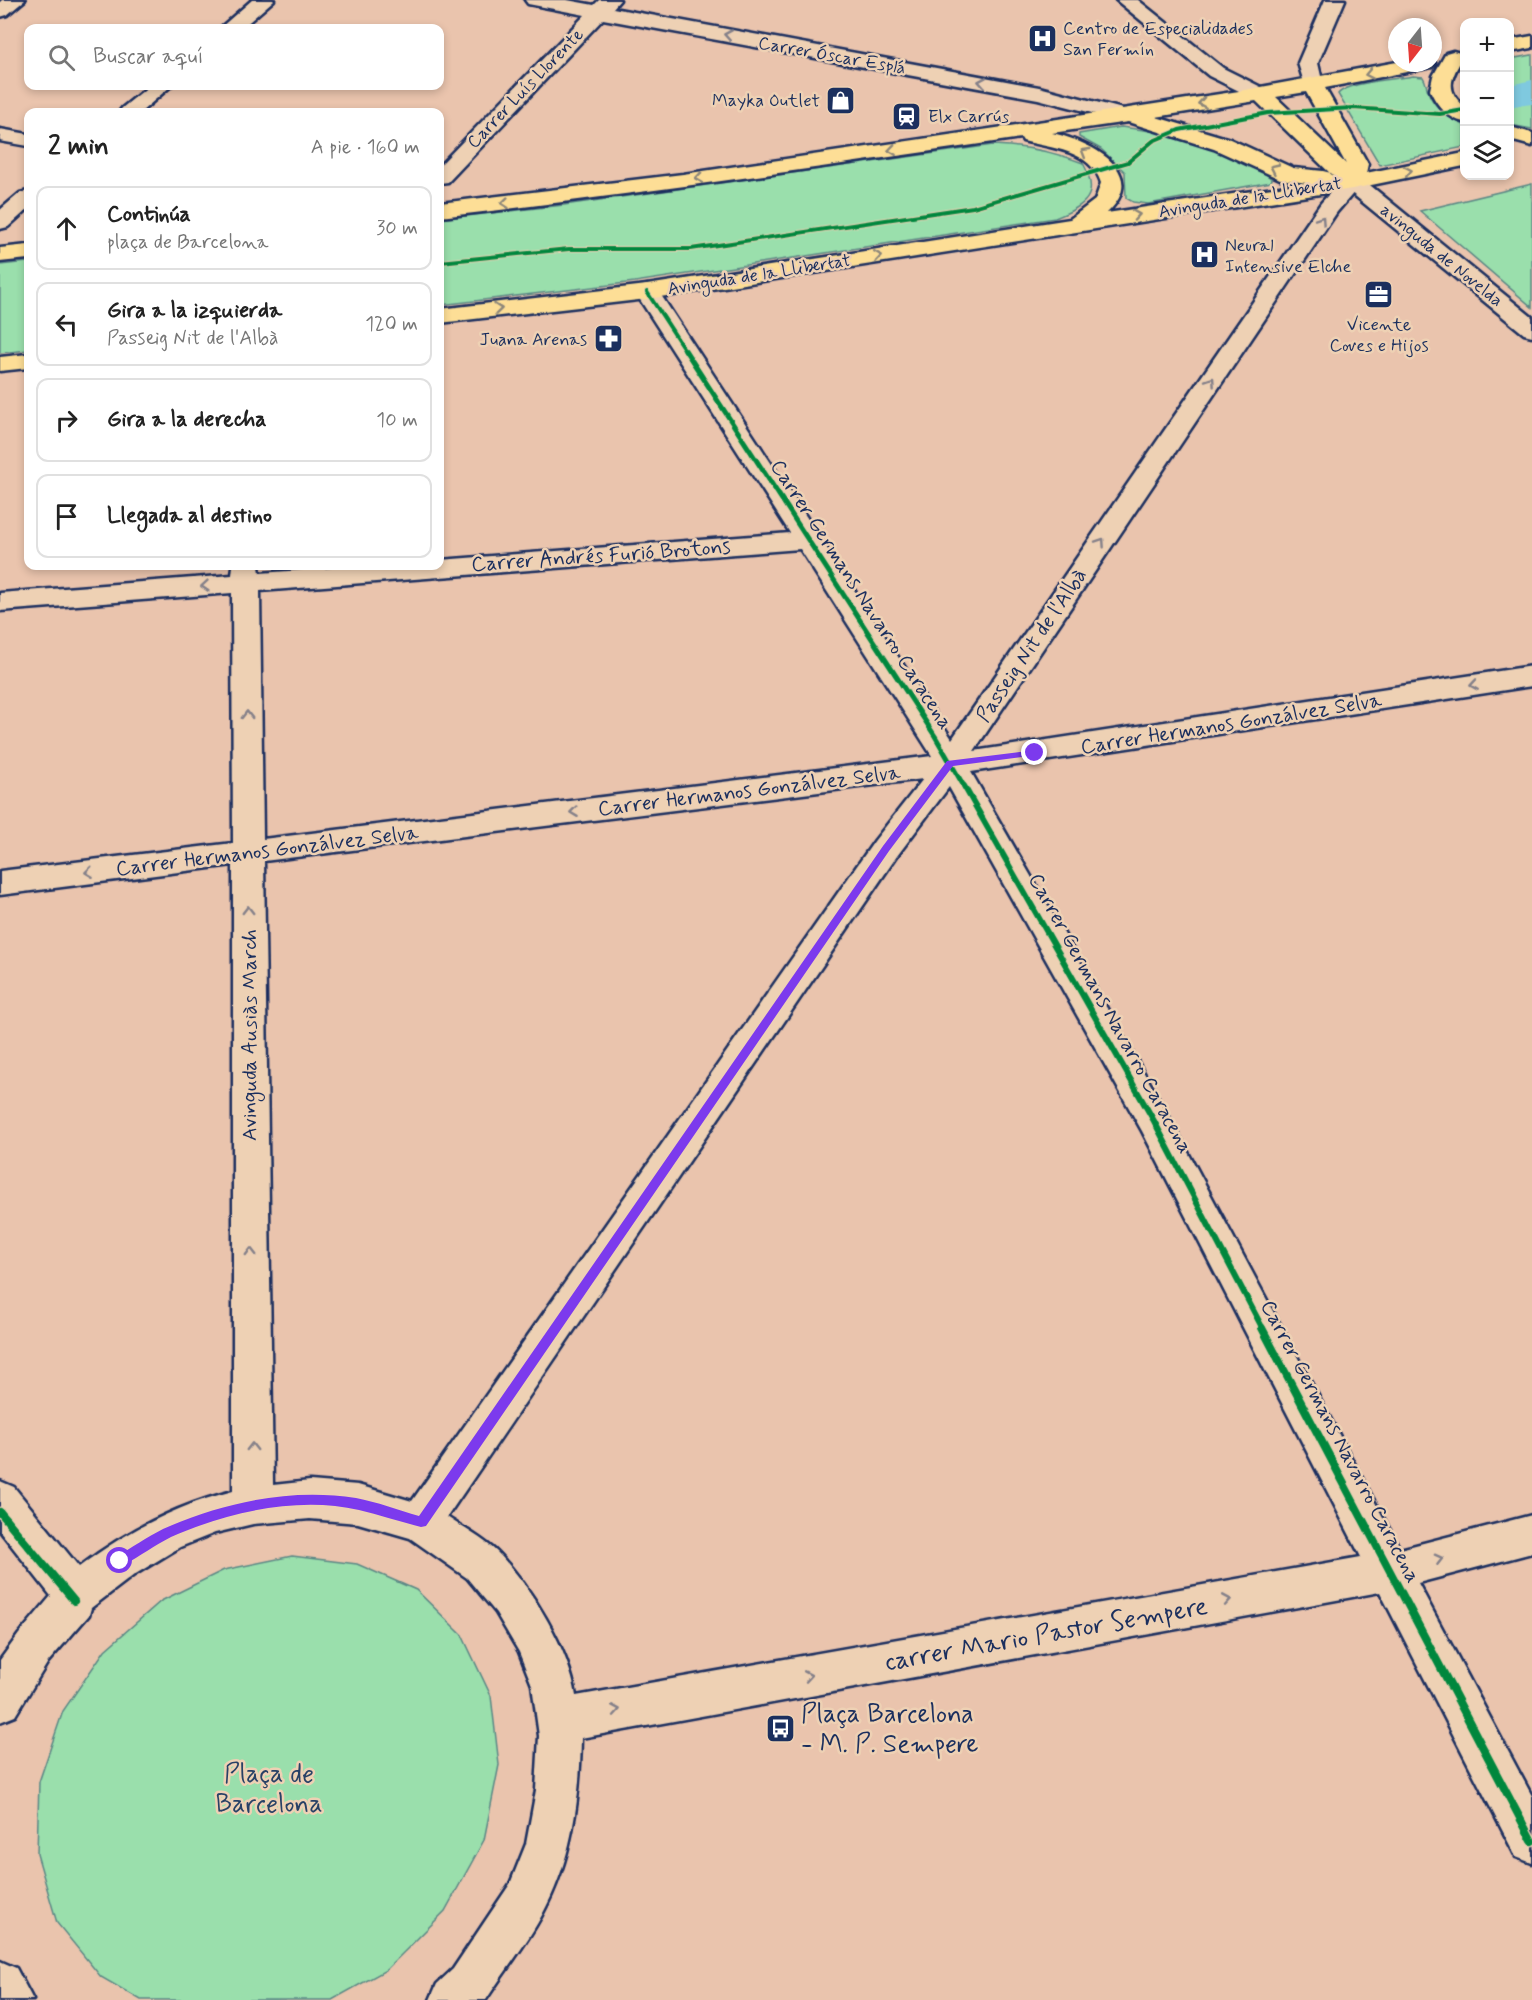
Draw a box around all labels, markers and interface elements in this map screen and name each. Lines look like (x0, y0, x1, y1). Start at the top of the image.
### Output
place label: Centro de Especialidades San Fermín (1063, 17, 1253, 62)
north arrow (1388, 18, 1442, 72)
map controls (1460, 18, 1514, 180)
button: + (1460, 18, 1514, 72)
hospital icon: Centro de Especialidades San Fermín (1026, 22, 1058, 54)
street label: Carrer Luís Llorente (462, 23, 589, 154)
search box (24, 24, 444, 90)
one-way arrow (723, 30, 733, 42)
street label: Carrer Óscar Esplá (756, 31, 907, 81)
icon: search (45, 41, 78, 74)
text: Buscar aquí (93, 43, 204, 71)
one-way arrow (1364, 67, 1374, 80)
button: − (1460, 72, 1514, 126)
one-way arrow (977, 76, 987, 89)
shop icon: Mayka Outlet (825, 84, 857, 116)
place label: Mayka Outlet (712, 89, 820, 113)
one-way arrow (1197, 97, 1206, 109)
station icon: Elx Carrús (891, 100, 923, 132)
place label: Elx Carrús (928, 105, 1009, 129)
button: layers (1460, 126, 1514, 180)
text: 2 min (48, 130, 109, 164)
text: A pie · 160 m (311, 134, 420, 161)
one-way arrow (887, 143, 896, 155)
one-way arrow (1081, 148, 1091, 160)
one-way arrow (1270, 163, 1281, 175)
one-way arrow (1403, 165, 1413, 178)
one-way arrow (694, 172, 703, 184)
street label: Avinguda de la Llibertat (1157, 172, 1344, 225)
one-way arrow (501, 196, 510, 209)
street label: avinguda de Novelda (1374, 199, 1508, 313)
text: Continúa (107, 201, 191, 229)
one-way arrow (1131, 210, 1140, 222)
icon: ahead (50, 212, 83, 245)
text: 30 m (376, 215, 418, 242)
one-way arrow (1314, 216, 1325, 227)
text: plaça de Barcelona (107, 229, 269, 256)
place label: Neural Intensive Elche (1225, 234, 1352, 279)
hospital icon: Neural Intensive Elche (1188, 239, 1220, 271)
street label: Avinguda de la Llibertat (666, 249, 853, 302)
one-way arrow (873, 250, 882, 262)
office icon: Vicente Coves e Hijos (1363, 279, 1395, 311)
text: Gira a la izquierda (107, 297, 282, 325)
one-way arrow (493, 303, 502, 316)
icon: left (50, 308, 83, 341)
text: 120 m (365, 311, 418, 338)
place label: Vicente Coves e Hijos (1329, 313, 1429, 358)
pharmacy icon: Juana Arenas (592, 323, 624, 355)
text: Passeig Nit de l'Albà (107, 325, 279, 352)
place label: Juana Arenas (479, 328, 587, 352)
one-way arrow (1204, 377, 1215, 388)
icon: right (50, 404, 83, 437)
text: Gira a la derecha (107, 406, 267, 434)
text: 10 m (376, 407, 418, 434)
street label: Carrer Germans Navarro Caracena (763, 454, 959, 735)
icon: arrive (50, 500, 83, 533)
text: Llegada al destino (107, 502, 272, 530)
street label: Carrer Andrés Furió Brotons (470, 533, 732, 579)
one-way arrow (1094, 538, 1105, 549)
street label: Passeig Nit de l'Albà (970, 563, 1094, 728)
one-way arrow (200, 579, 209, 592)
one-way arrow (1470, 679, 1479, 691)
street label: Carrer Hermanos Gonzálvez Selva (1079, 686, 1384, 762)
one-way arrow (241, 710, 253, 719)
route end (1021, 739, 1047, 765)
street label: Carrer Hermanos Gonzálvez Selva (596, 758, 902, 823)
one-way arrow (570, 806, 579, 818)
street label: Carrer Hermanos Gonzálvez Selva (114, 818, 420, 883)
one-way arrow (84, 865, 93, 878)
street label: Carrer Germans Navarro Caracena (1021, 868, 1199, 1159)
one-way arrow (242, 905, 255, 914)
street label: Avinguda Ausiàs March (236, 929, 265, 1141)
one-way arrow (245, 1247, 257, 1256)
street label: Carrer Germans Navarro Caracena (1254, 1295, 1427, 1588)
one-way arrow (246, 1442, 258, 1451)
route start (106, 1547, 132, 1573)
one-way arrow (1434, 1553, 1444, 1566)
street label: carrer Mario Pastor Sempere (882, 1590, 1211, 1680)
one-way arrow (1222, 1594, 1232, 1607)
one-way arrow (803, 1670, 812, 1682)
place label: Plaça Barcelona - M. P. Sempere (801, 1698, 978, 1762)
one-way arrow (610, 1704, 620, 1717)
bus stop icon: Plaça Barcelona - M. P. Sempere (764, 1712, 796, 1744)
park label: Plaça de Barcelona (215, 1758, 323, 1822)

